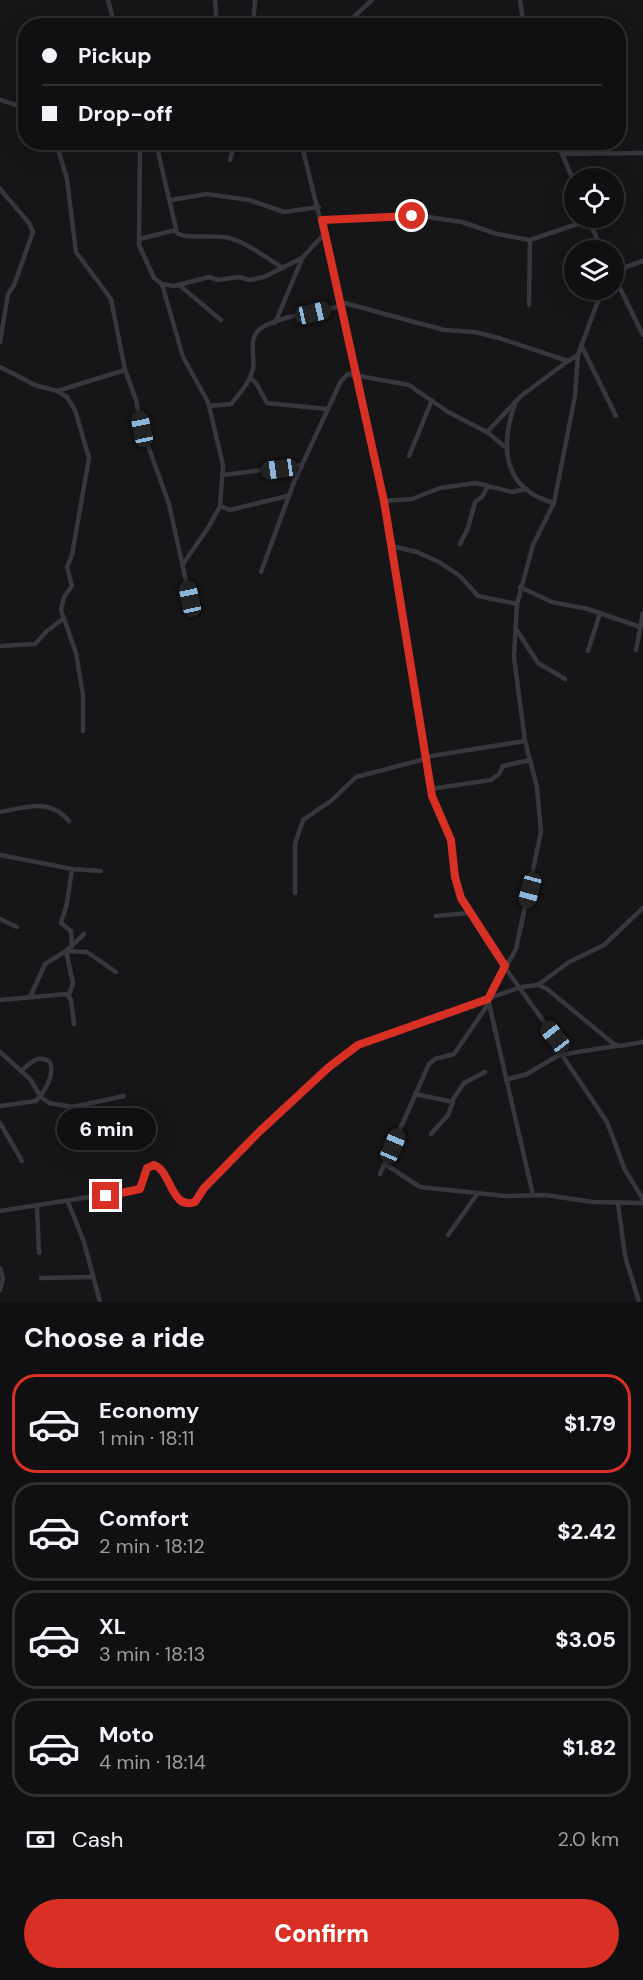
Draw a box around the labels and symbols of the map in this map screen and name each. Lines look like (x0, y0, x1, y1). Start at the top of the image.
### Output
route start (398, 202, 425, 229)
car (293, 300, 333, 326)
car (129, 410, 155, 448)
car (260, 458, 298, 480)
car (177, 580, 203, 618)
car (517, 870, 543, 910)
car (537, 1017, 573, 1057)
callout: 6 min (57, 1109, 156, 1151)
car (378, 1126, 408, 1166)
route end (92, 1182, 119, 1209)

